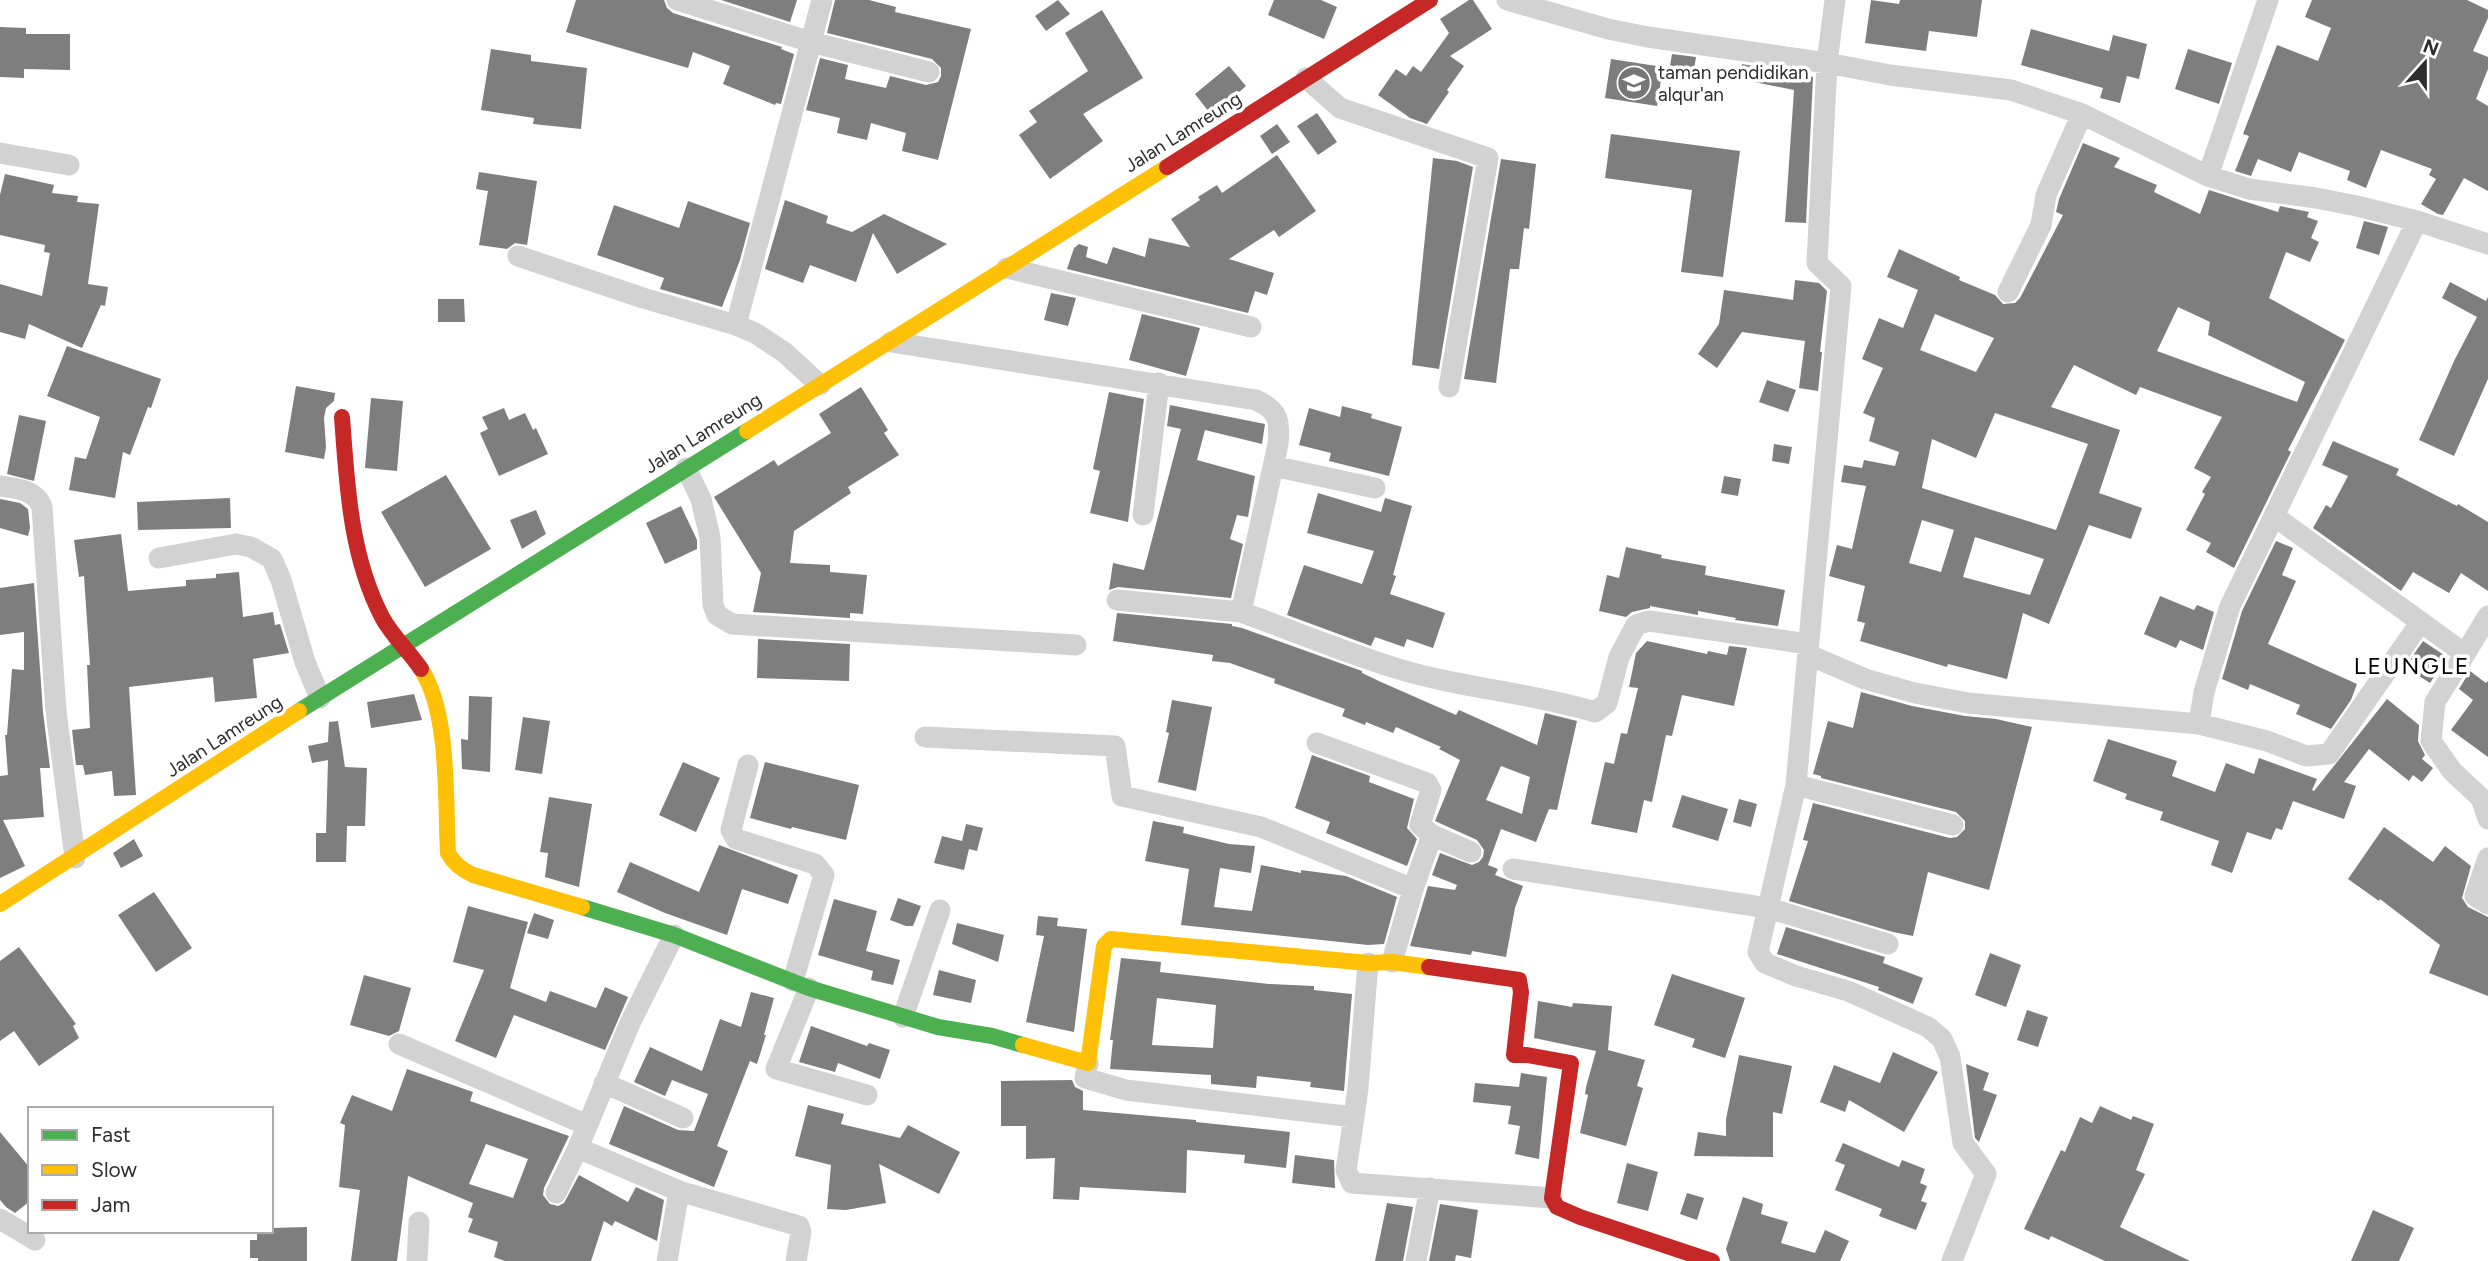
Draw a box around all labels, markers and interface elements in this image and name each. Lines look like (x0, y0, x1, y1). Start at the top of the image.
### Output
north arrow (2390, 28, 2460, 98)
text: N (2420, 34, 2442, 61)
place label: taman pendidikan alqur'an (1658, 61, 1809, 106)
school or university icon: taman pendidikan alqur'an (1615, 64, 1653, 102)
street label: Jalan Lamreung (1120, 87, 1246, 177)
street label: Jalan Lamreung (640, 388, 766, 478)
district label: LEUNGLE (2354, 652, 2470, 680)
street label: Jalan Lamreung (162, 690, 286, 782)
legend (28, 1107, 273, 1233)
text: Fast (91, 1122, 131, 1147)
text: Slow (91, 1157, 137, 1182)
text: Jam (91, 1192, 130, 1217)

